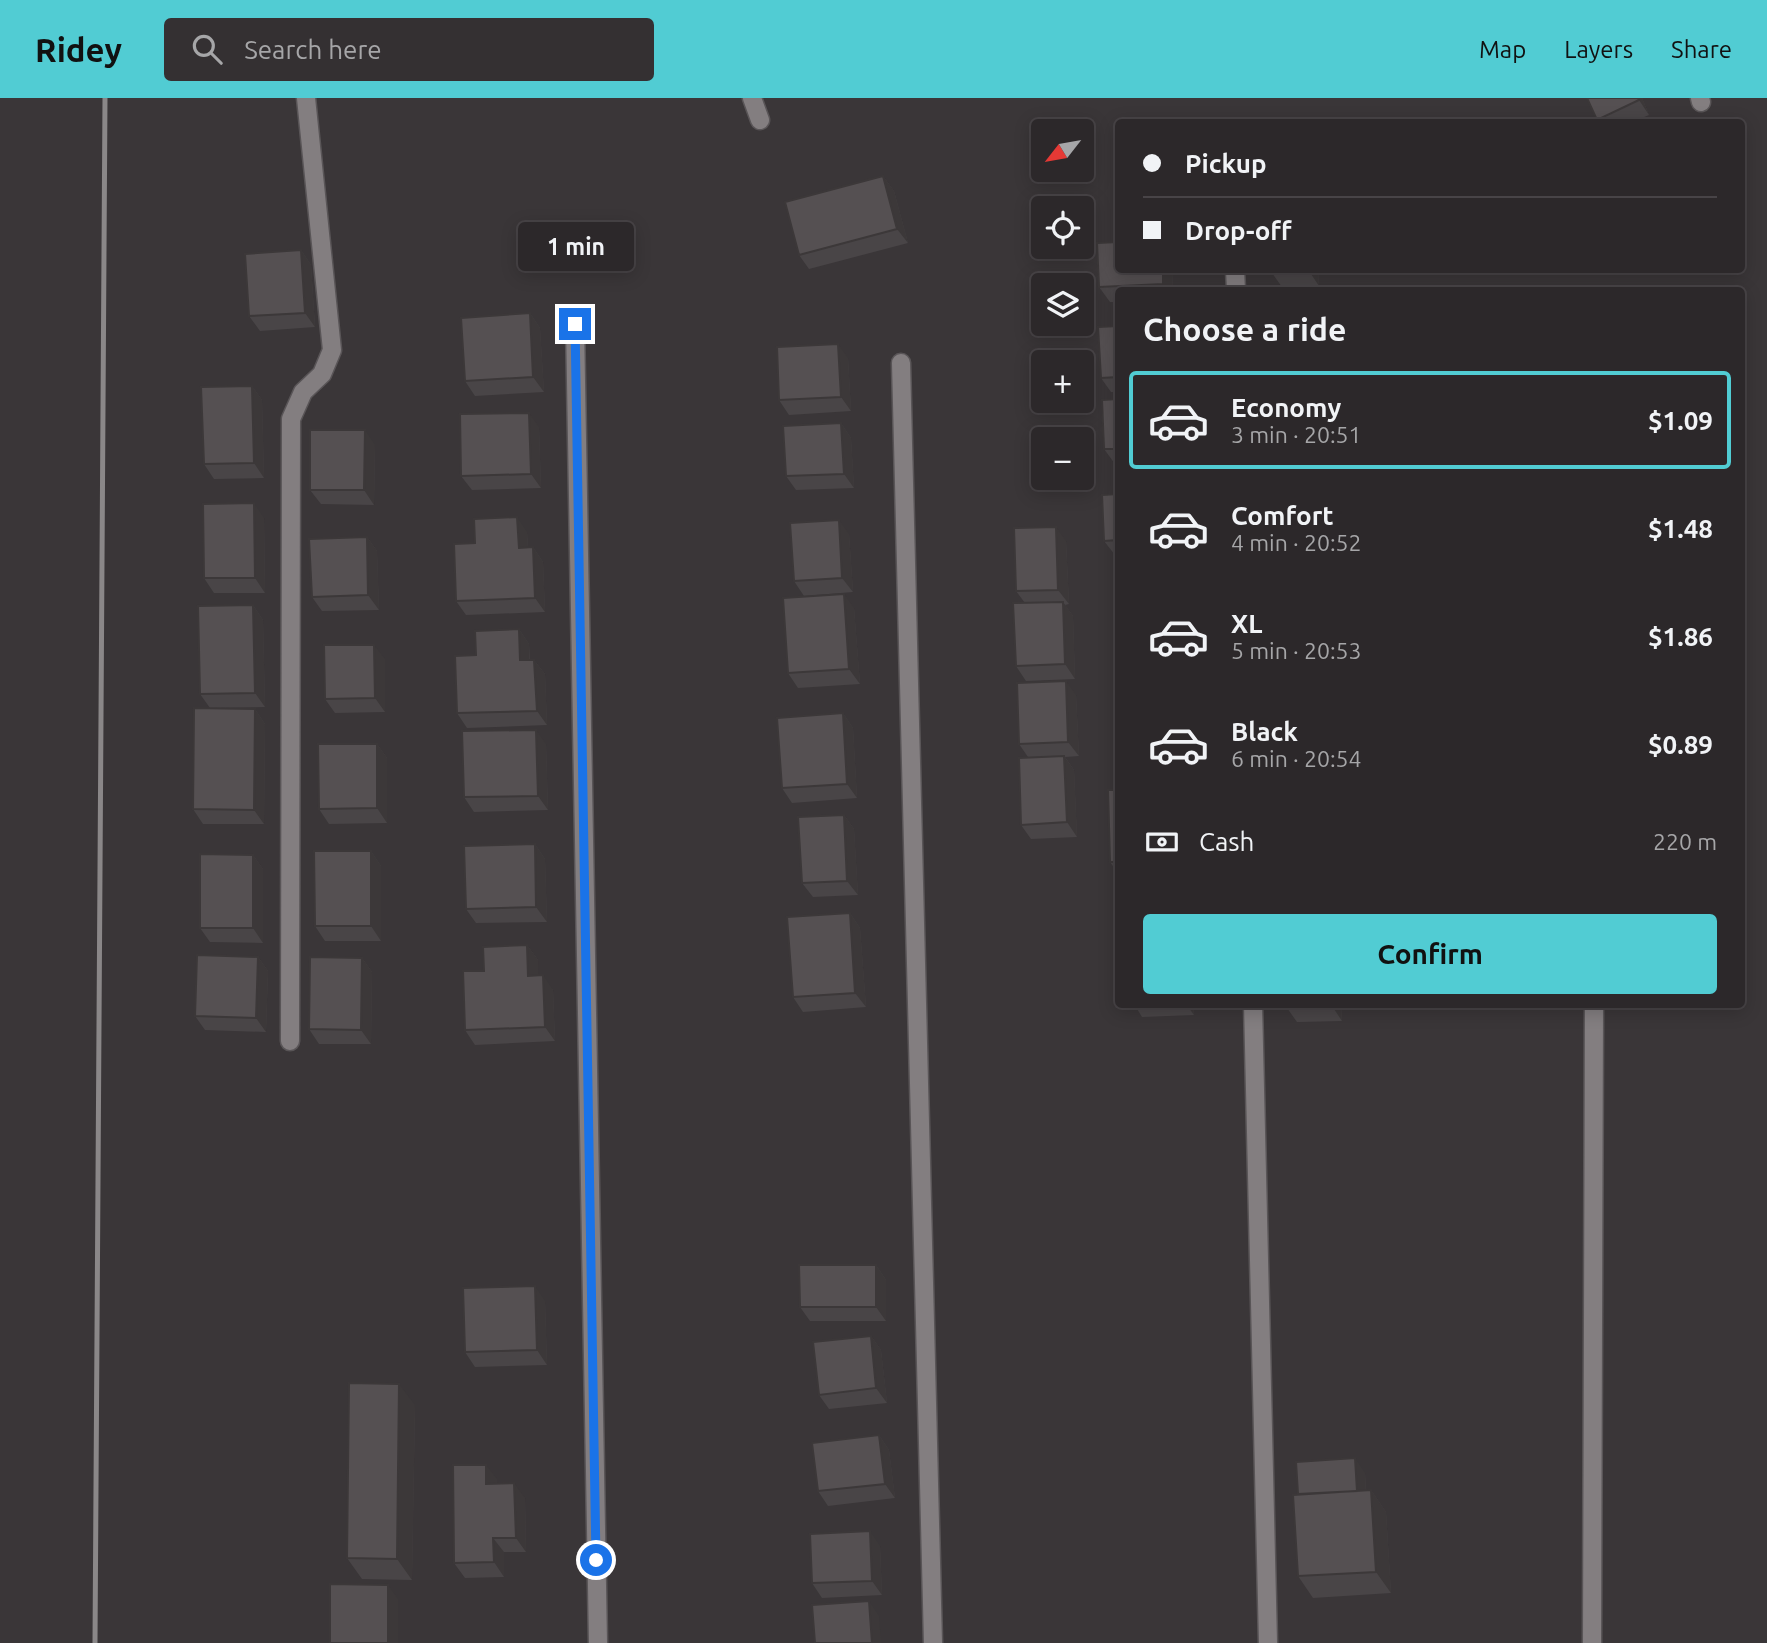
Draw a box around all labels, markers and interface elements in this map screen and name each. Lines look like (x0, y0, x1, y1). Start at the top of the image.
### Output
search box (164, 18, 654, 81)
icon: search (188, 30, 226, 68)
text: Ridey (35, 31, 122, 68)
text: Search here (244, 35, 382, 64)
text: Map (1479, 36, 1526, 63)
text: Layers (1564, 36, 1633, 63)
text: Share (1671, 36, 1732, 63)
north arrow (1031, 119, 1094, 182)
map controls (1031, 119, 1094, 490)
text: Pickup (1185, 149, 1267, 178)
button: locate (1031, 196, 1094, 259)
text: Drop-off (1185, 216, 1292, 245)
callout: 1 min (517, 222, 633, 272)
text: 1 min (547, 234, 605, 259)
button: layers (1031, 273, 1094, 336)
route end (559, 308, 591, 340)
text: Choose a ride (1143, 311, 1346, 347)
button: + (1031, 350, 1094, 413)
icon: car (1147, 389, 1210, 452)
text: Economy (1231, 393, 1341, 422)
text: $1.09 (1648, 406, 1713, 435)
text: 3 min · 20:51 (1231, 422, 1362, 447)
button: − (1031, 427, 1094, 490)
icon: car (1147, 497, 1210, 560)
text: Comfort (1231, 501, 1334, 530)
text: $1.48 (1648, 514, 1713, 543)
text: 4 min · 20:52 (1231, 530, 1362, 555)
icon: car (1147, 605, 1210, 668)
text: XL (1231, 609, 1262, 638)
text: $1.86 (1648, 622, 1713, 651)
text: 5 min · 20:53 (1231, 638, 1362, 663)
icon: car (1147, 713, 1210, 776)
text: Black (1231, 717, 1298, 746)
text: $0.89 (1648, 730, 1713, 759)
text: 6 min · 20:54 (1231, 746, 1362, 771)
icon: cash (1143, 823, 1181, 861)
text: Cash (1199, 827, 1254, 856)
text: 220 m (1653, 829, 1717, 854)
button: Confirm (1143, 914, 1717, 994)
route start (580, 1544, 612, 1576)

